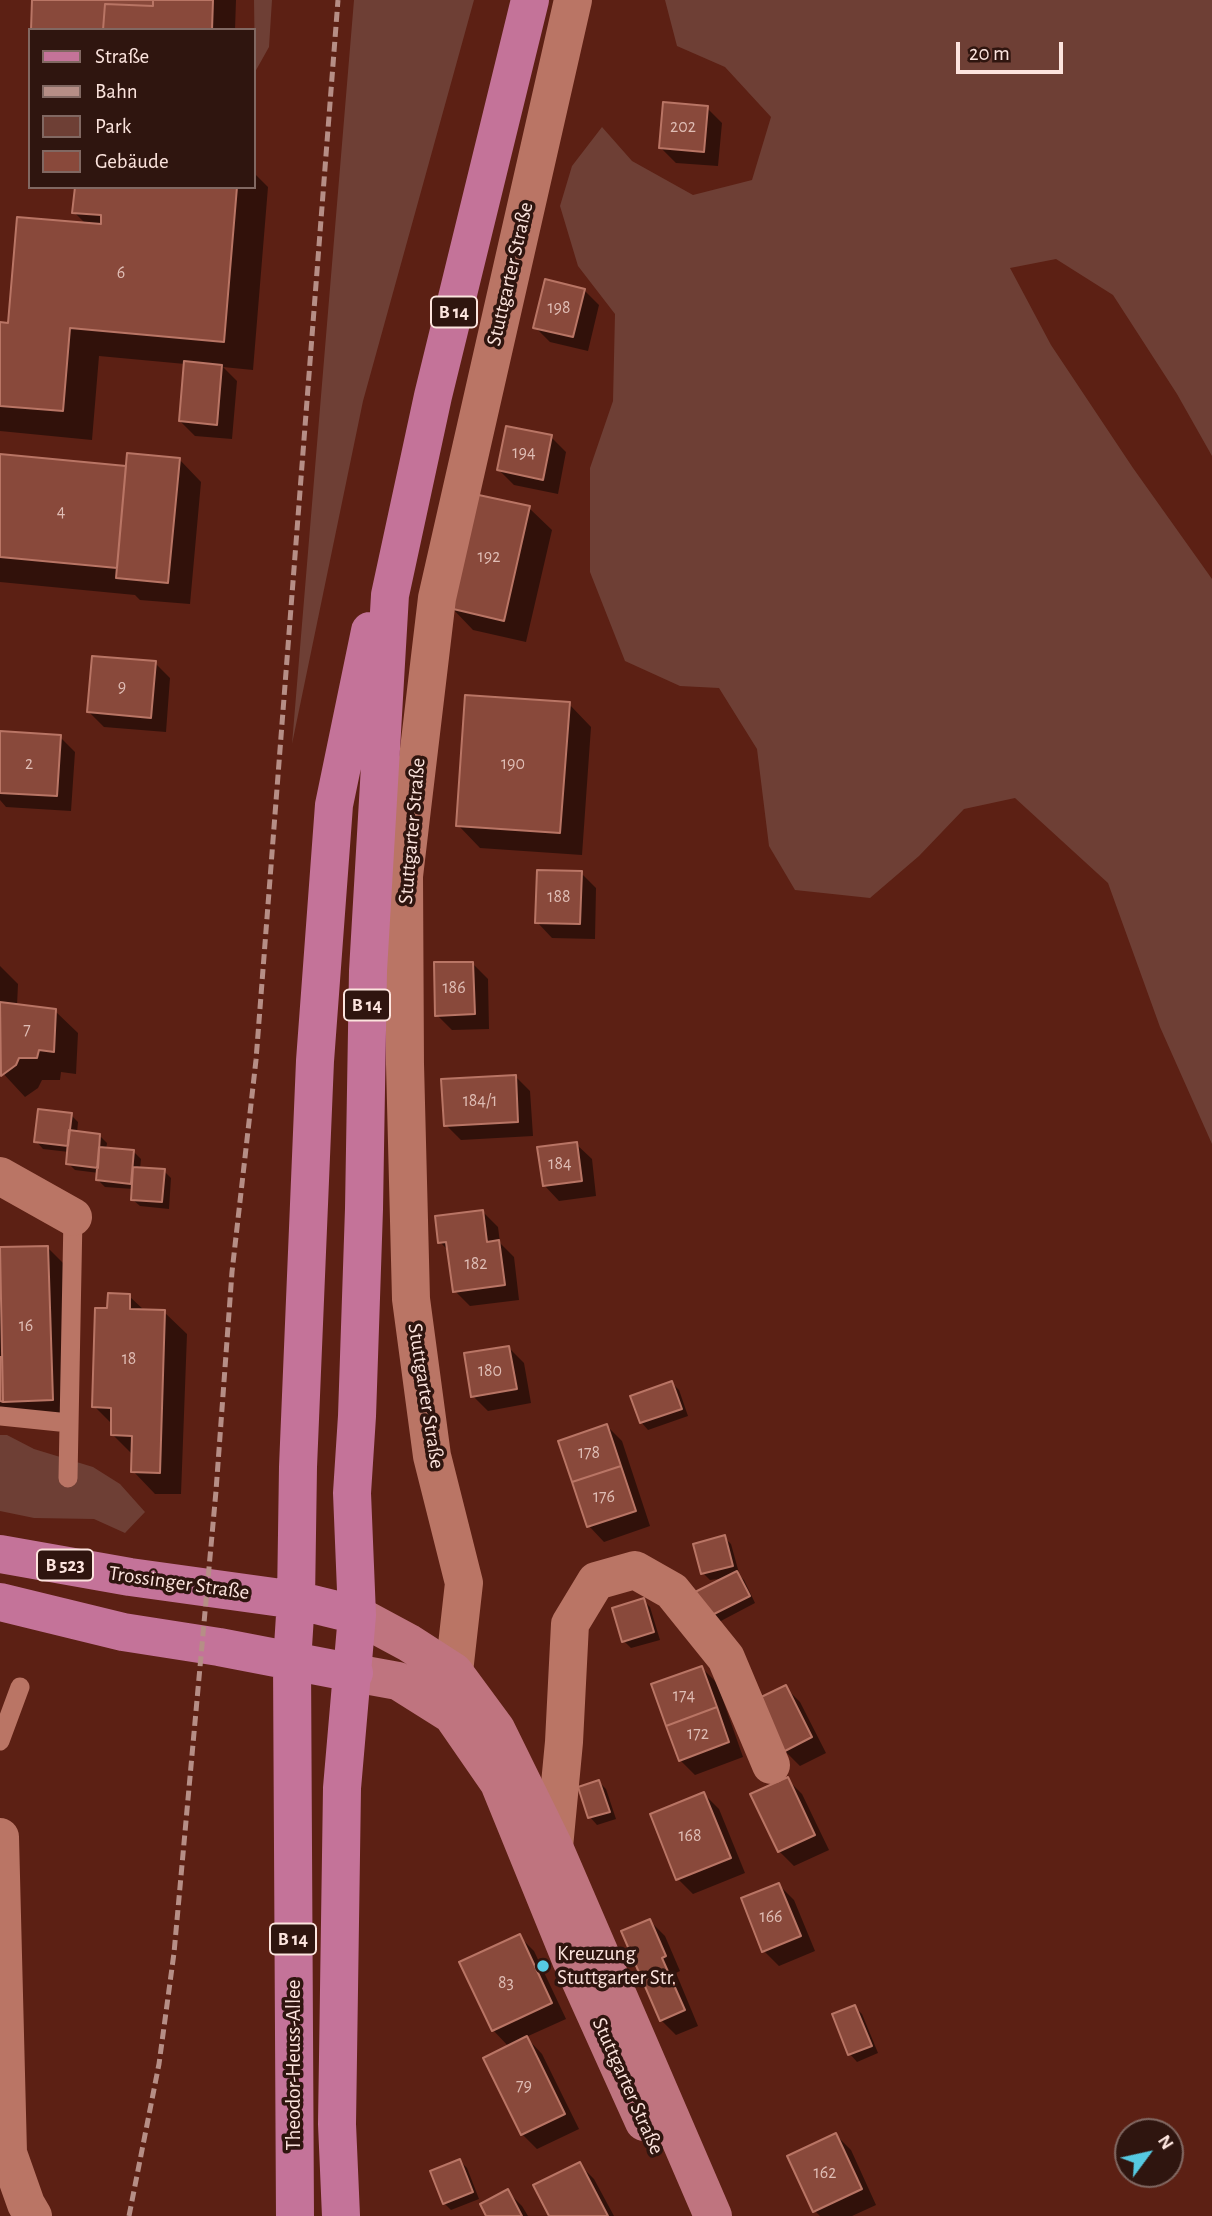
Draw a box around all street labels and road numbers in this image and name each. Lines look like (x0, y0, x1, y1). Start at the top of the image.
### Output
street label: Stuttgarter Straße (481, 200, 539, 348)
road number: B 14 (431, 296, 477, 328)
street label: Stuttgarter Straße (393, 757, 431, 905)
road number: B 14 (344, 990, 390, 1021)
street label: Stuttgarter Straße (402, 1321, 450, 1471)
road number: B 523 (37, 1550, 93, 1581)
street label: Trossinger Straße (107, 1561, 251, 1605)
road number: B 14 (270, 1924, 316, 1954)
street label: Theodor-Heuss-Allee (281, 1979, 307, 2151)
street label: Stuttgarter Straße (587, 2014, 669, 2158)

